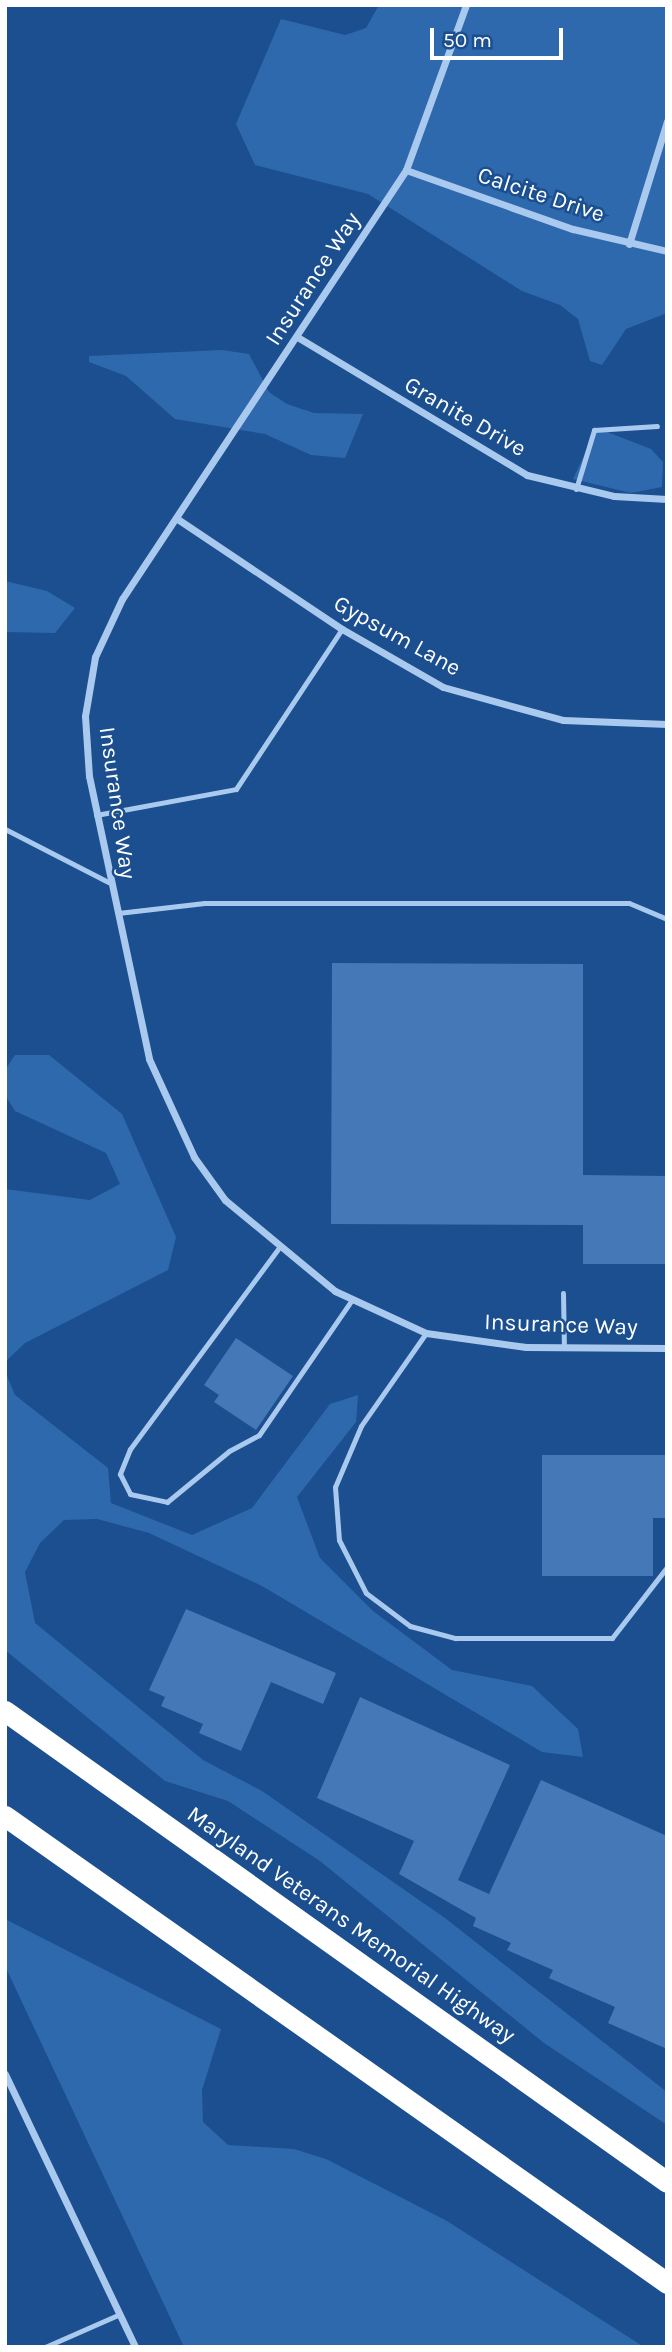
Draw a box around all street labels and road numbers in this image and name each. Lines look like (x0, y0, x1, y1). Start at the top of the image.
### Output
street label: Calcite Drive (474, 162, 608, 228)
street label: Insurance Way (260, 207, 366, 351)
street label: Granite Drive (399, 371, 531, 463)
street label: Gypsum Lane (329, 590, 465, 682)
street label: Insurance Way (93, 725, 141, 881)
street label: Insurance Way (484, 1309, 638, 1341)
street label: Maryland Veterans Memorial Highway (182, 1801, 520, 2049)

